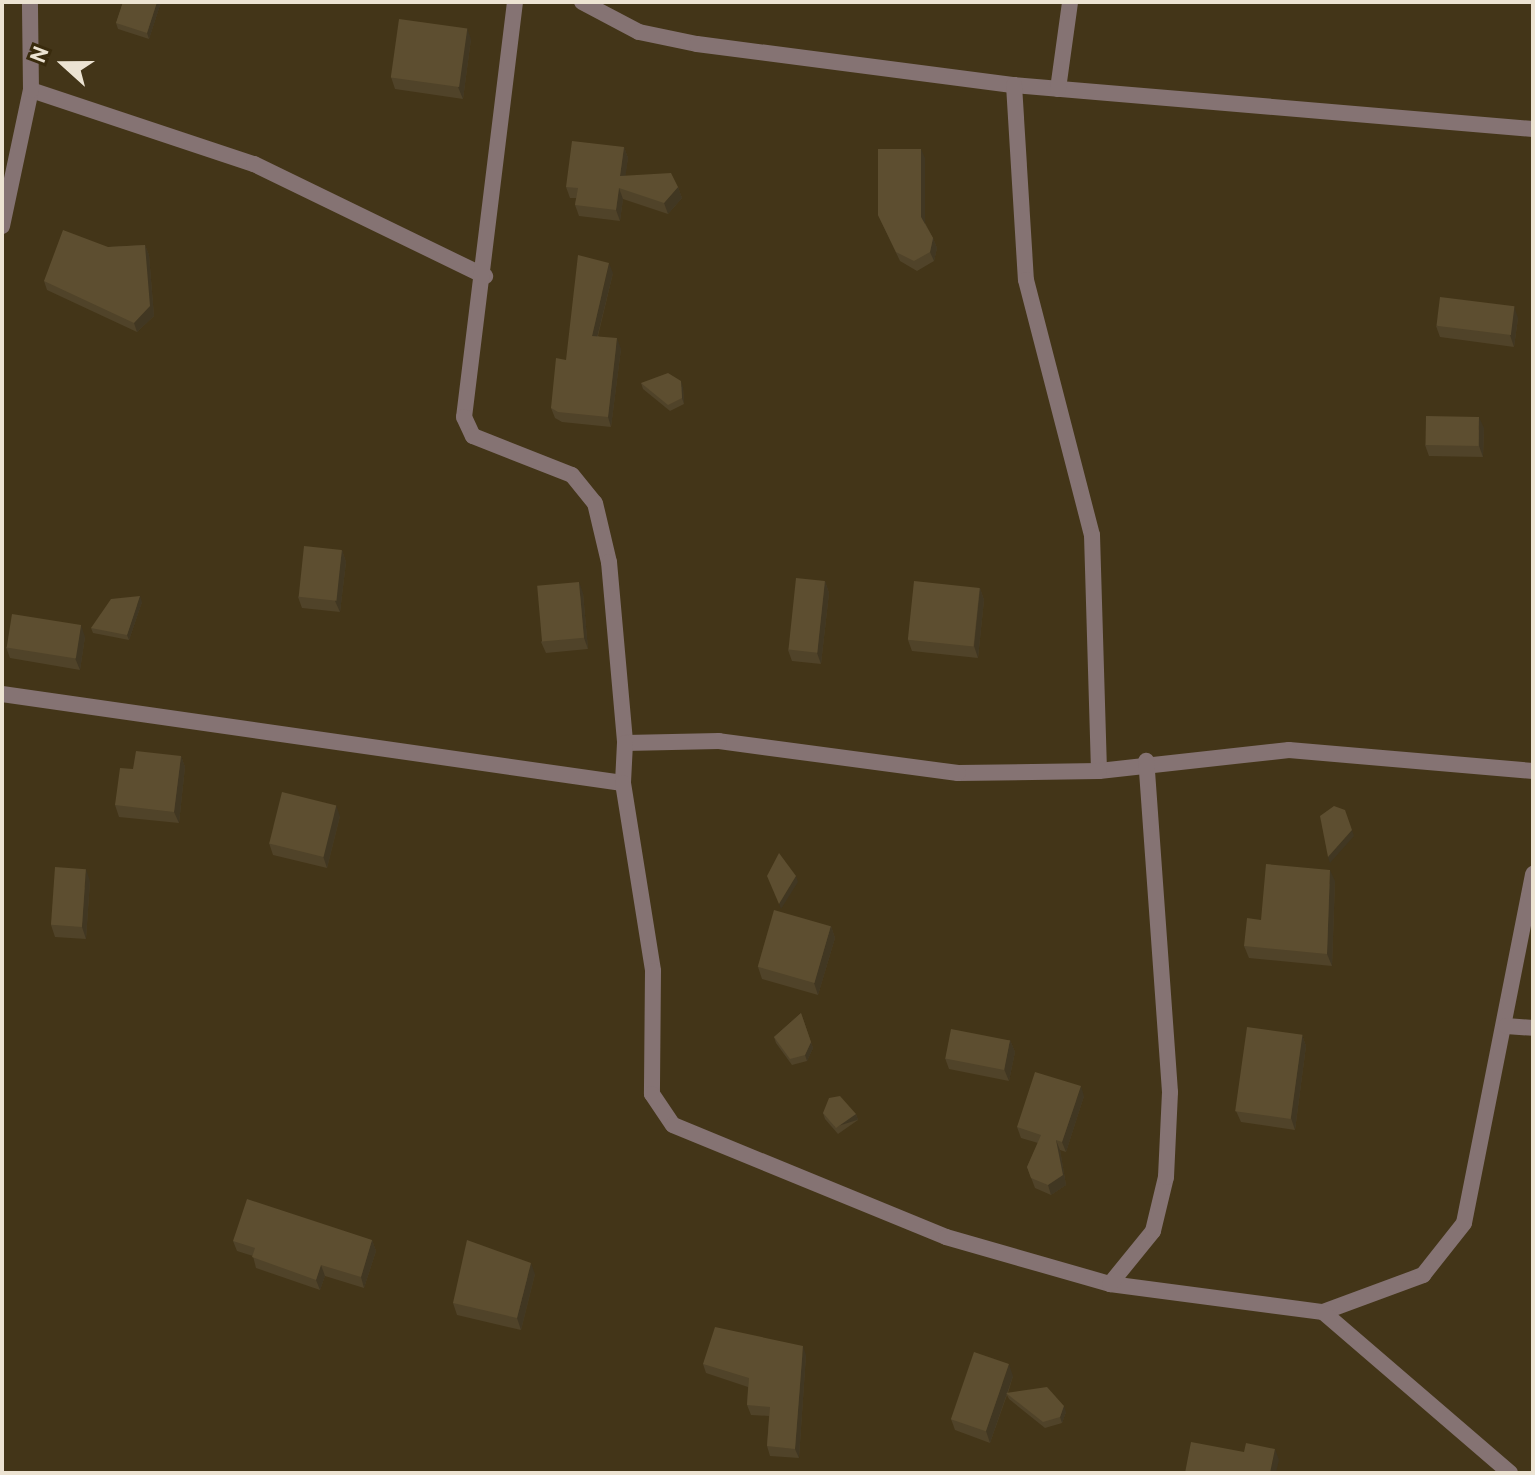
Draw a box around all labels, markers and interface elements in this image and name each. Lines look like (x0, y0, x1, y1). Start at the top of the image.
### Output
north arrow (24, 24, 104, 104)
text: N (26, 43, 57, 67)

